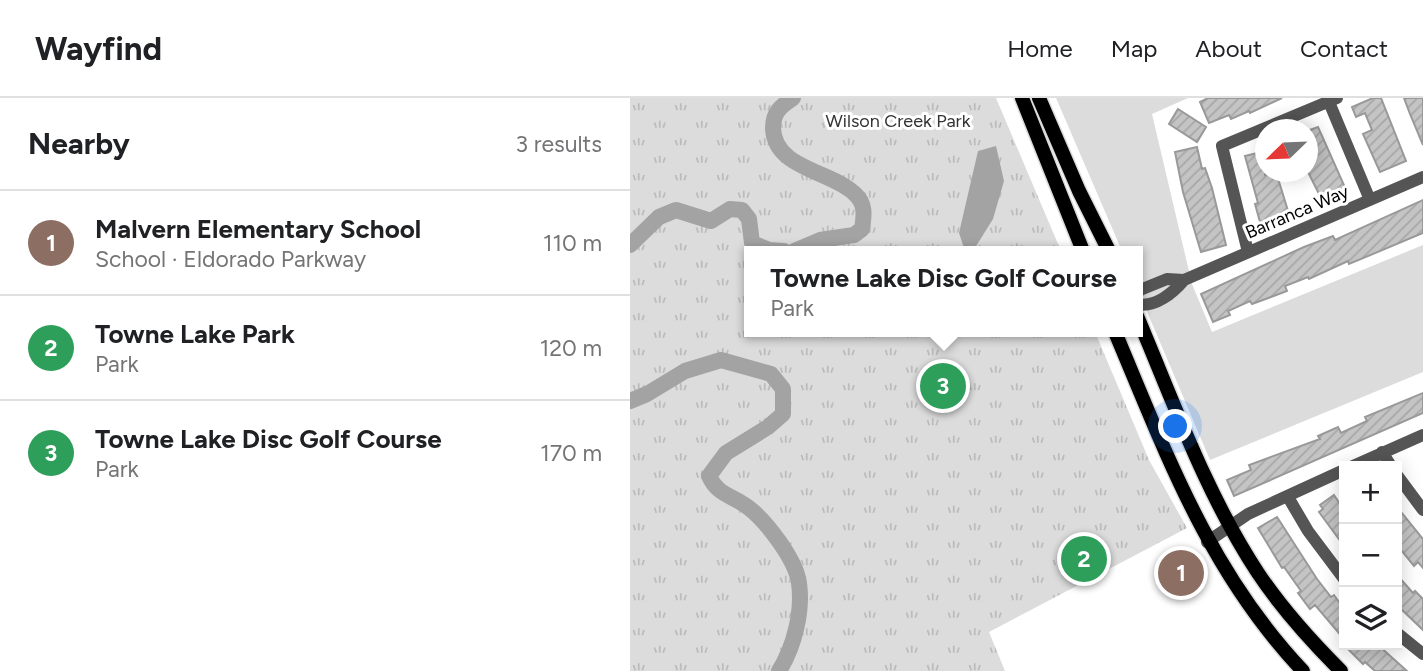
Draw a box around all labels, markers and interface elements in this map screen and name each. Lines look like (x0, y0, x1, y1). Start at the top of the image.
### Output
text: Wayfind (35, 29, 162, 68)
text: Home (1007, 34, 1073, 63)
text: Map (1111, 34, 1157, 63)
text: About (1195, 34, 1262, 63)
text: Contact (1300, 34, 1388, 63)
park label: Wilson Creek Park (826, 110, 971, 132)
north arrow (1255, 119, 1318, 182)
text: Nearby (28, 125, 130, 162)
text: 3 results (515, 130, 602, 158)
street label: Barranca Way (1242, 180, 1352, 244)
text: Malvern Elementary School (95, 213, 421, 245)
text: 1 (46, 229, 56, 257)
text: 110 m (543, 229, 602, 257)
text: School · Eldorado Parkway (95, 245, 366, 273)
popup (744, 246, 1143, 337)
text: Towne Lake Disc Golf Course (770, 262, 1117, 294)
text: Park (770, 294, 814, 322)
text: Towne Lake Park (95, 318, 295, 350)
text: 2 (44, 334, 58, 362)
text: 120 m (540, 334, 602, 362)
text: Park (95, 350, 139, 378)
pin: 3 (920, 360, 966, 412)
your location (1158, 409, 1192, 443)
text: Towne Lake Disc Golf Course (95, 423, 442, 455)
text: 3 (45, 439, 57, 467)
text: 170 m (540, 439, 602, 467)
text: Park (95, 455, 139, 483)
map controls (1339, 461, 1402, 650)
button: + (1339, 461, 1402, 524)
button: − (1339, 524, 1402, 587)
pin: 2 (1061, 533, 1107, 585)
pin: 1 (1158, 547, 1204, 599)
button: layers (1339, 587, 1402, 650)

